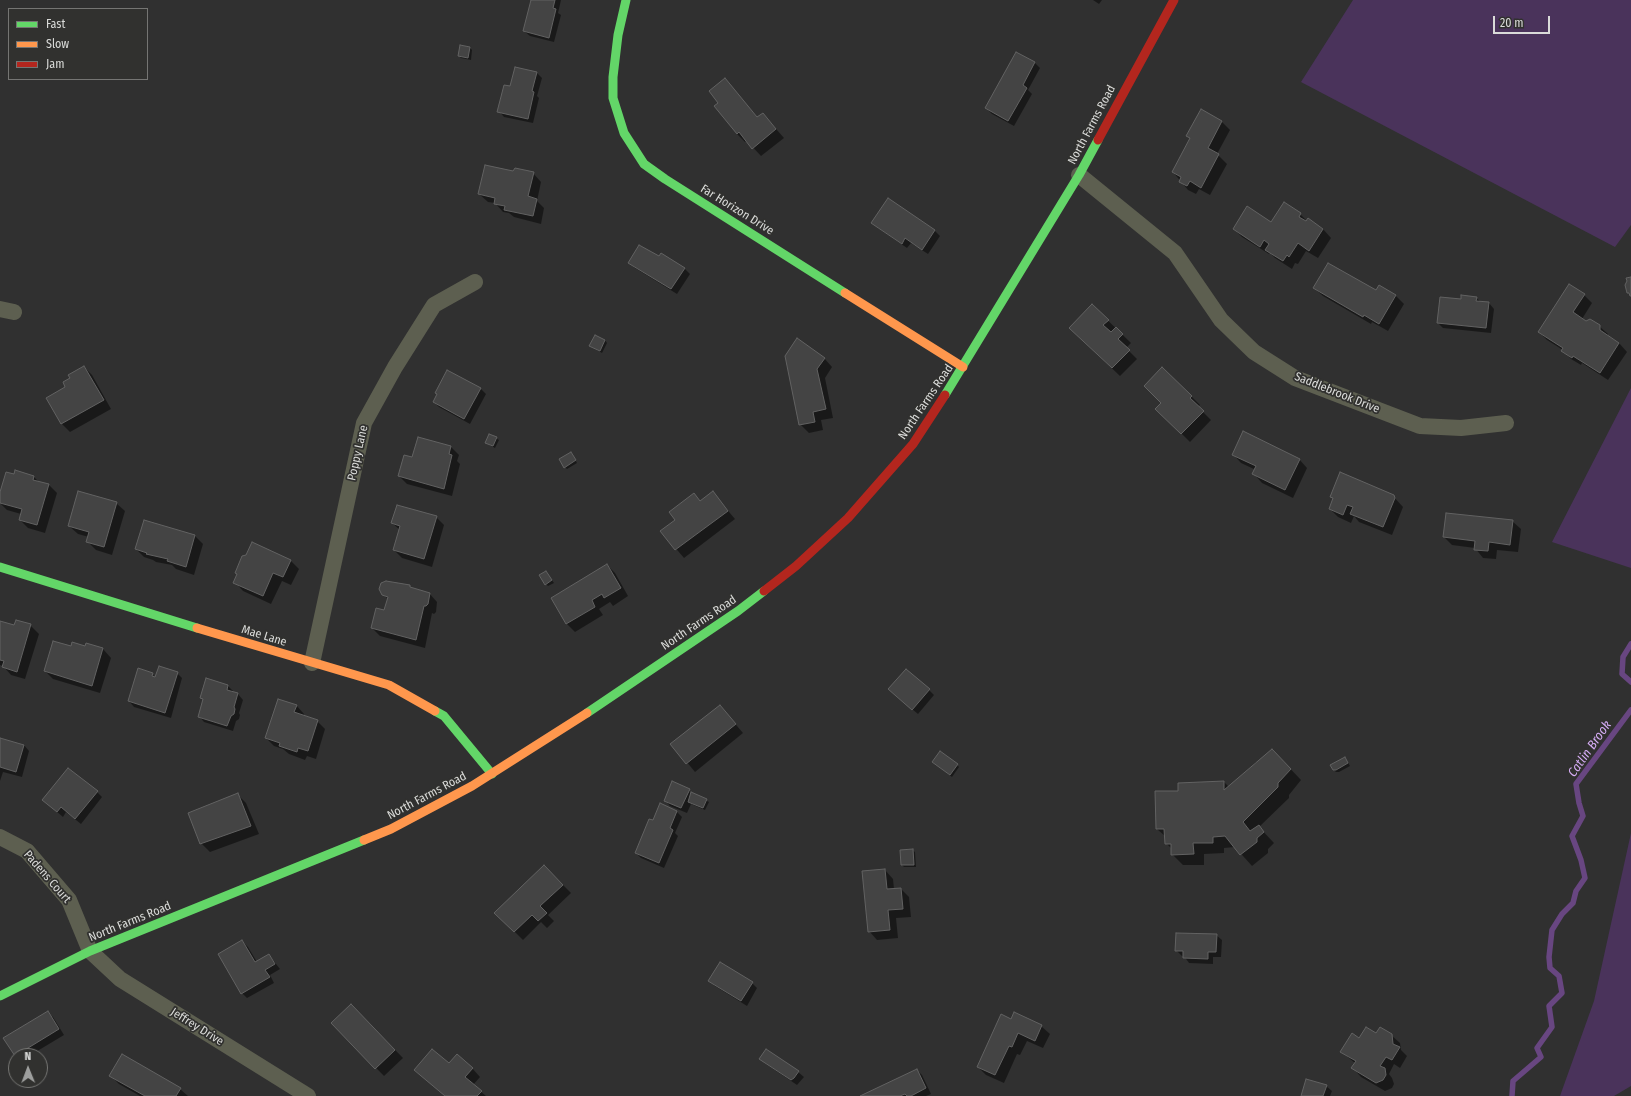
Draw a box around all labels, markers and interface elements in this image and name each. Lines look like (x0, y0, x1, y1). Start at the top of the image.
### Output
legend (8, 8, 148, 80)
scale bar (1495, 8, 1552, 34)
text: 20 m (1500, 16, 1524, 30)
text: Fast (46, 17, 65, 31)
text: Slow (46, 37, 69, 51)
text: Jam (46, 57, 64, 71)
street label: North Farms Road (1065, 83, 1119, 167)
street label: Far Horizon Drive (698, 182, 776, 238)
street label: North Farms Road (896, 362, 956, 442)
street label: Saddlebrook Drive (1292, 369, 1382, 417)
street label: Poppy Lane (345, 424, 371, 482)
street label: North Farms Road (659, 593, 739, 653)
street label: Mae Lane (240, 622, 288, 650)
water label: Catlin Brook (1565, 718, 1615, 780)
street label: North Farms Road (385, 769, 469, 823)
street label: Padens Court (20, 848, 74, 906)
street label: North Farms Road (87, 899, 173, 945)
street label: Jeffrey Drive (168, 1005, 226, 1049)
north arrow (8, 1048, 48, 1088)
text: N (24, 1050, 31, 1063)

